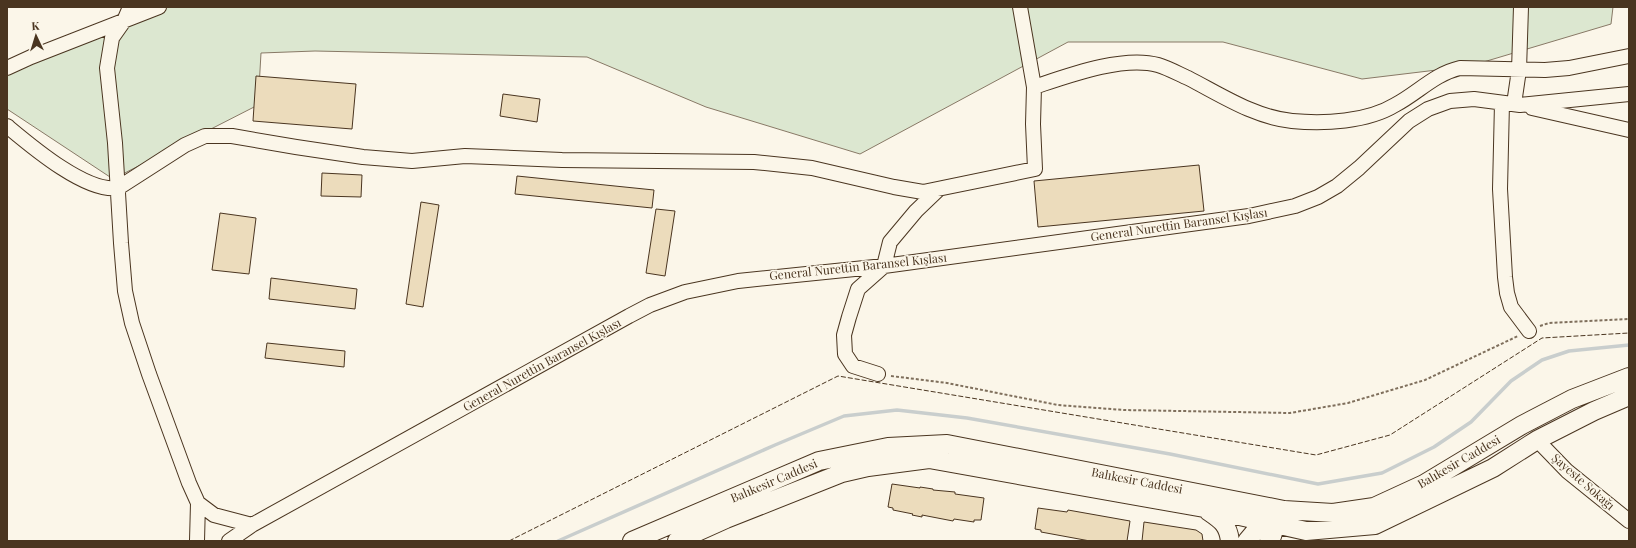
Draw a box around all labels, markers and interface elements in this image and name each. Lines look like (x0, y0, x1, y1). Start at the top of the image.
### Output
north arrow (16, 16, 56, 56)
text: K (31, 18, 40, 33)
street label: General Nurettin Baransel Kışlası (1089, 204, 1269, 244)
street label: General Nurettin Baransel Kışlası (768, 249, 948, 283)
street label: General Nurettin Baransel Kışlası (460, 314, 624, 414)
street label: Balıkesir Caddesi (1414, 431, 1503, 491)
street label: Şayeste Sokağı (1549, 450, 1619, 513)
street label: Balıkesir Caddesi (728, 454, 820, 506)
street label: Balıkesir Caddesi (1090, 463, 1185, 497)

